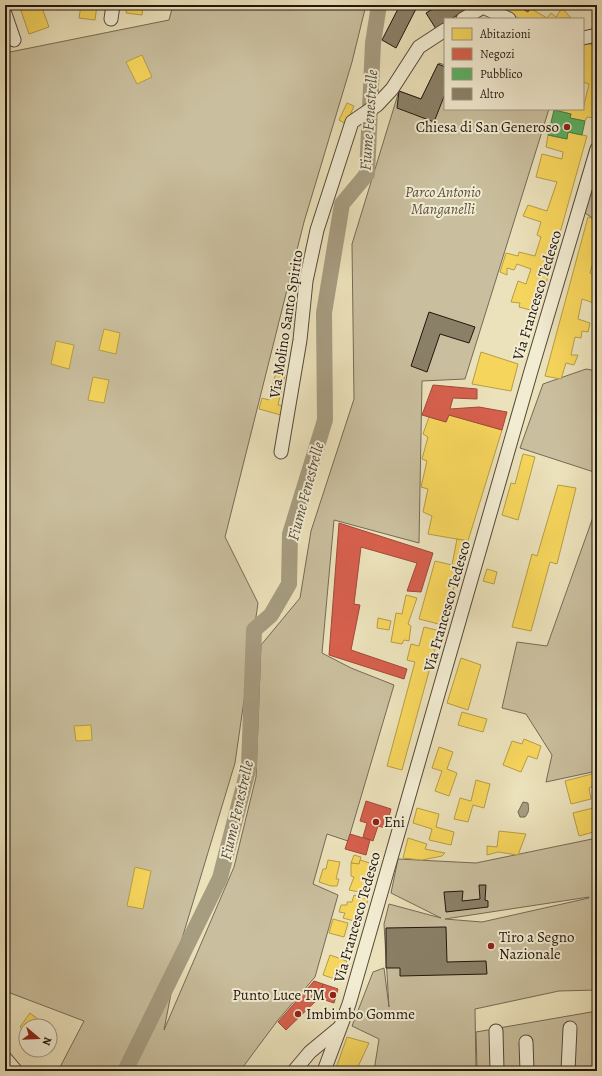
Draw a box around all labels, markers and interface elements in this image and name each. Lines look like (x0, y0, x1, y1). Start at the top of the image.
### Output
legend (444, 18, 584, 110)
text: Abitazioni (479, 26, 531, 42)
text: Negozi (480, 46, 515, 62)
text: Pubblico (480, 66, 523, 82)
water label: Fiume Fenestrelle (354, 69, 384, 171)
text: Altro (479, 86, 504, 102)
place label: Chiesa di San Generoso (416, 117, 559, 137)
marker: Chiesa di San Generoso (562, 122, 572, 132)
park label: Parco Antonio Manganelli (405, 182, 481, 219)
street label: Via Francesco Tedesco (507, 228, 566, 363)
street label: Via Molino Santo Spirito (264, 248, 308, 401)
water label: Fiume Fenestrelle (282, 439, 330, 543)
street label: Via Francesco Tedesco (419, 538, 475, 675)
water label: Fiume Fenestrelle (215, 758, 259, 862)
place label: Eni (384, 812, 405, 832)
marker: Eni (371, 817, 381, 827)
street label: Via Francesco Tedesco (329, 849, 385, 986)
place label: Tiro a Segno Nazionale (499, 927, 574, 964)
marker: Tiro a Segno Nazionale (486, 941, 496, 951)
place label: Punto Luce TM (233, 985, 325, 1005)
marker: Punto Luce TM (328, 990, 338, 1000)
place label: Imbimbo Gomme (306, 1004, 415, 1024)
marker: Imbimbo Gomme (293, 1009, 303, 1019)
north arrow (18, 1018, 58, 1058)
text: N (39, 1035, 55, 1047)

